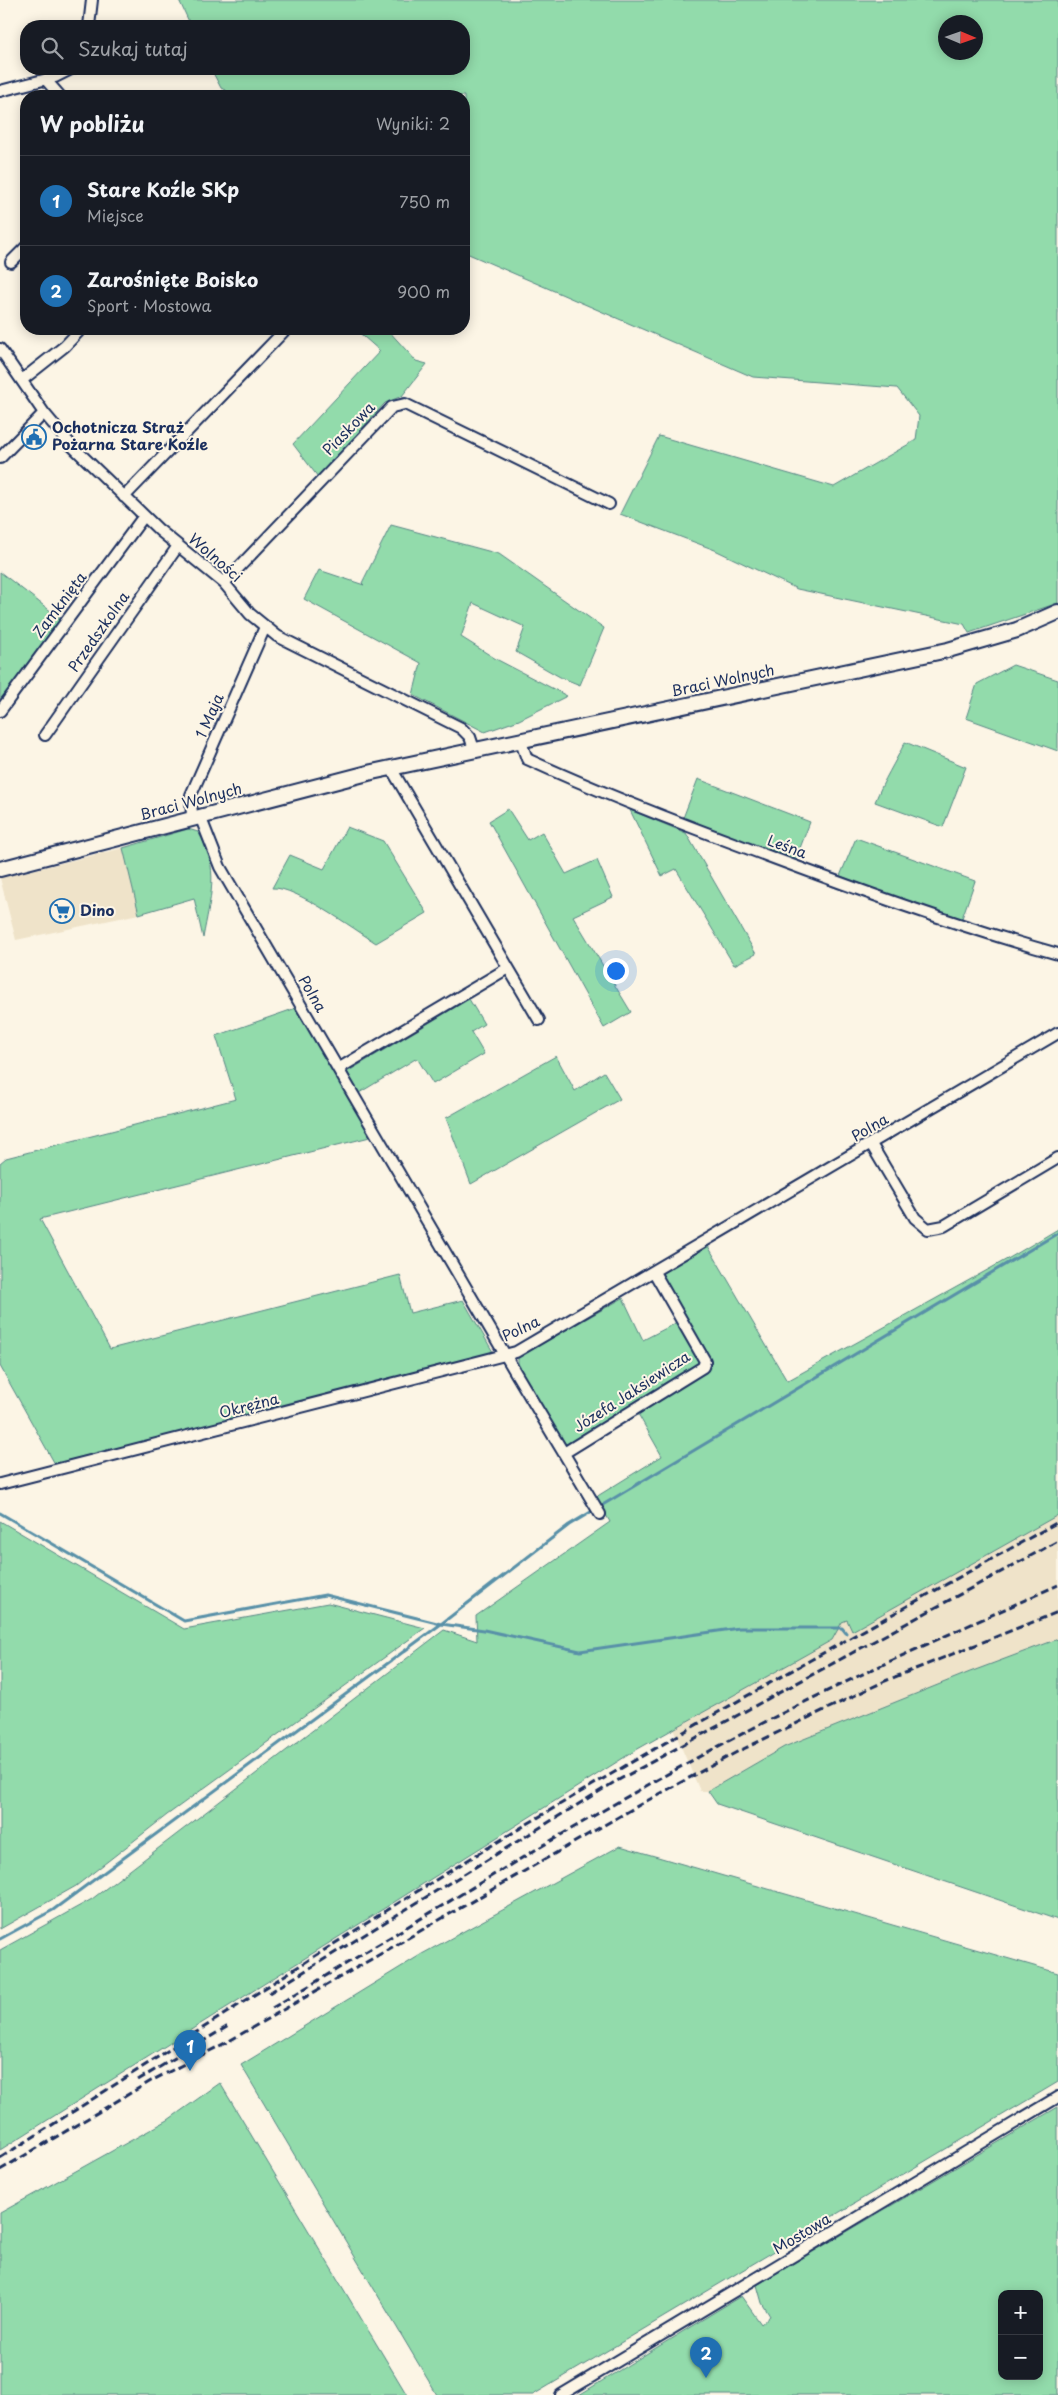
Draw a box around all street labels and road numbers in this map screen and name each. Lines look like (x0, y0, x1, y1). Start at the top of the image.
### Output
street label: Piaskowa (316, 395, 380, 460)
street label: Wolności (184, 527, 248, 587)
street label: Zamknięta (26, 566, 92, 642)
street label: Przedszkolna (61, 586, 134, 676)
street label: Braci Wolnych (669, 657, 777, 702)
street label: 1 Maja (189, 689, 229, 742)
street label: Braci Wolnych (137, 776, 244, 825)
street label: Leśna (765, 828, 811, 864)
street label: Polna (293, 970, 333, 1017)
street label: Polna (846, 1107, 893, 1147)
street label: Polna (498, 1309, 544, 1346)
street label: Józefa Jaksiewicza (568, 1344, 695, 1437)
street label: Okrężna (216, 1386, 282, 1423)
street label: Mostowa (768, 2206, 835, 2259)

